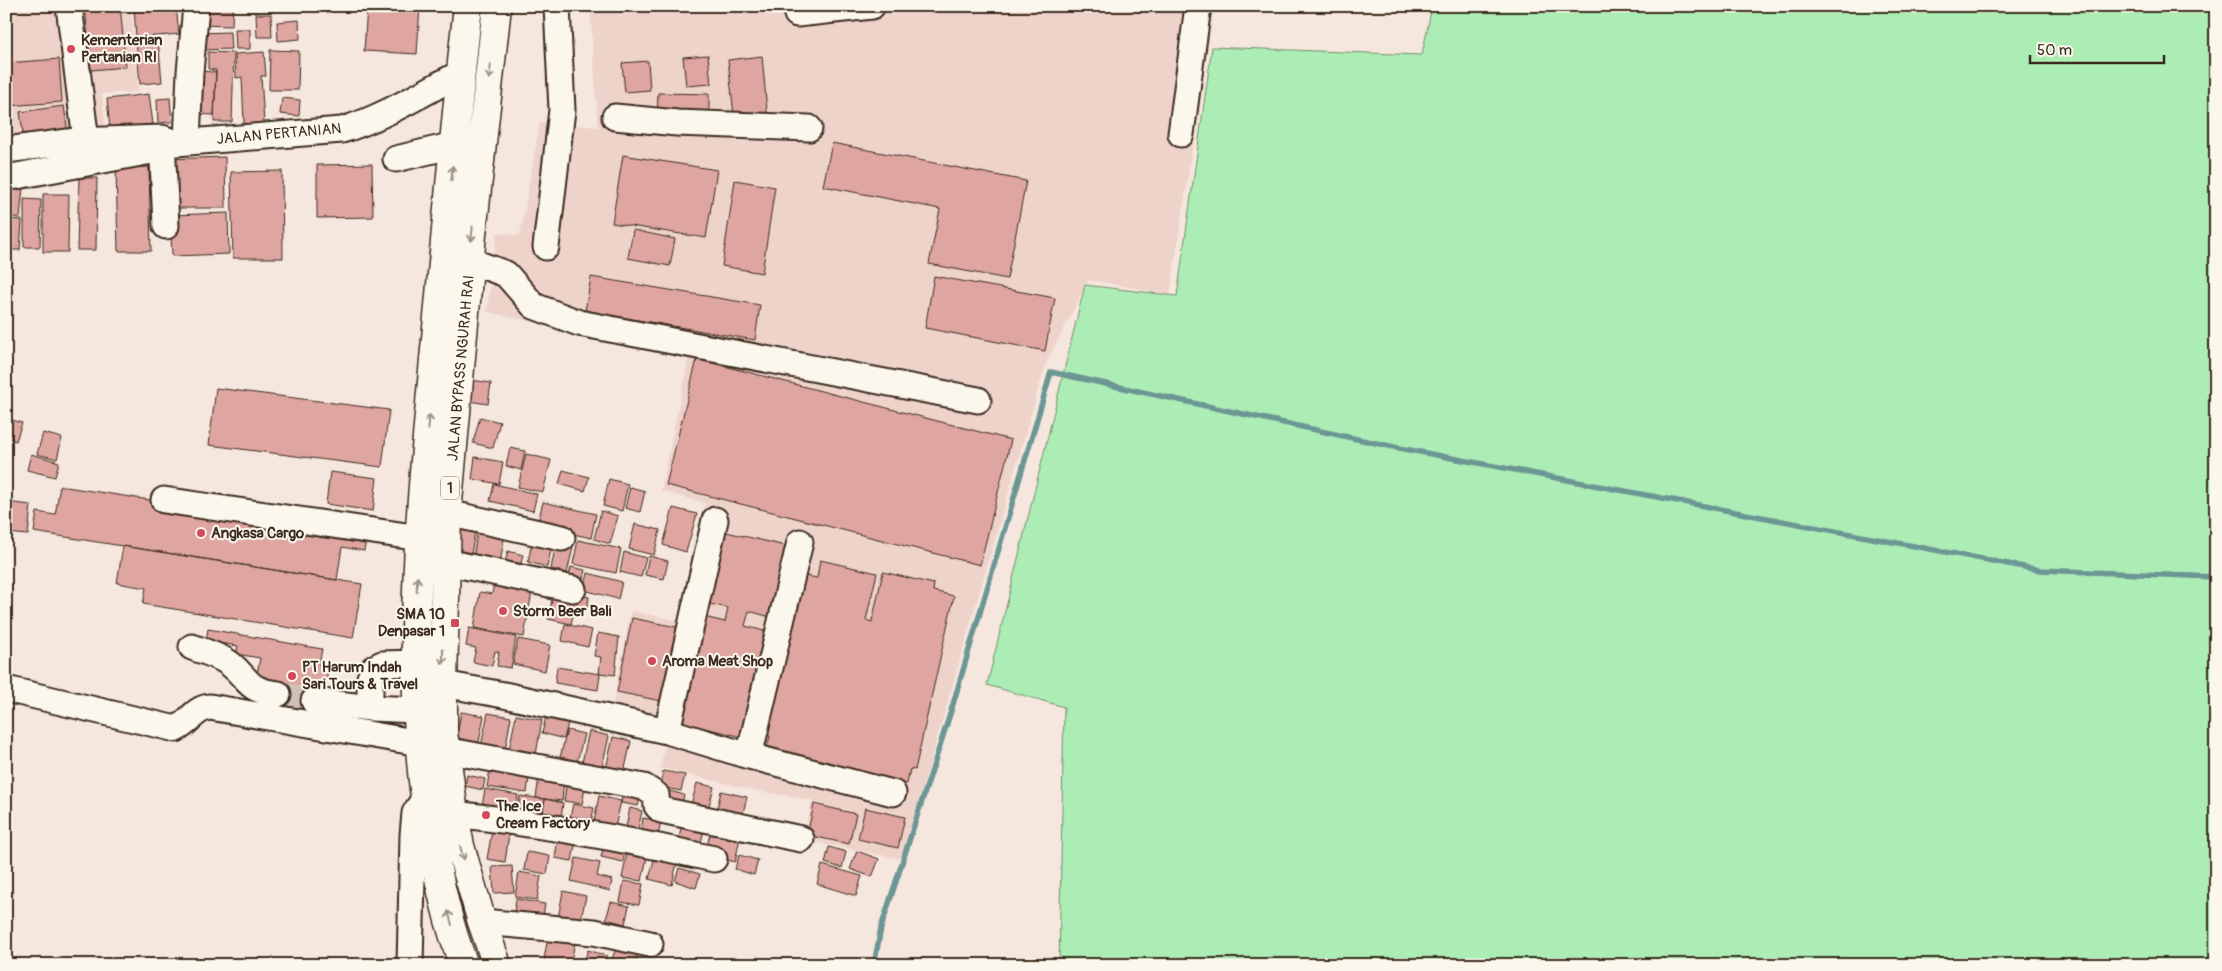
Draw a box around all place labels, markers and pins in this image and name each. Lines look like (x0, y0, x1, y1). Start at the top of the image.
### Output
place label: Kementerian Pertanian RI (81, 31, 163, 67)
marker: Kementerian Pertanian RI (65, 43, 77, 55)
place label: Angkasa Cargo (211, 524, 304, 543)
marker: Angkasa Cargo (195, 527, 207, 539)
place label: Storm Beer Bali (513, 602, 612, 621)
place label: SMA 10 Denpasar 1 (378, 605, 445, 641)
marker: Storm Beer Bali (497, 605, 509, 617)
marker: SMA 10 Denpasar 1 (449, 617, 461, 629)
place label: Aroma Meat Shop (662, 652, 773, 671)
marker: Aroma Meat Shop (646, 655, 658, 667)
place label: PT Harum Indah Sari Tours & Travel (302, 658, 418, 694)
marker: PT Harum Indah Sari Tours & Travel (286, 670, 298, 682)
place label: The Ice Cream Factory (495, 797, 590, 833)
marker: The Ice Cream Factory (480, 809, 492, 821)

